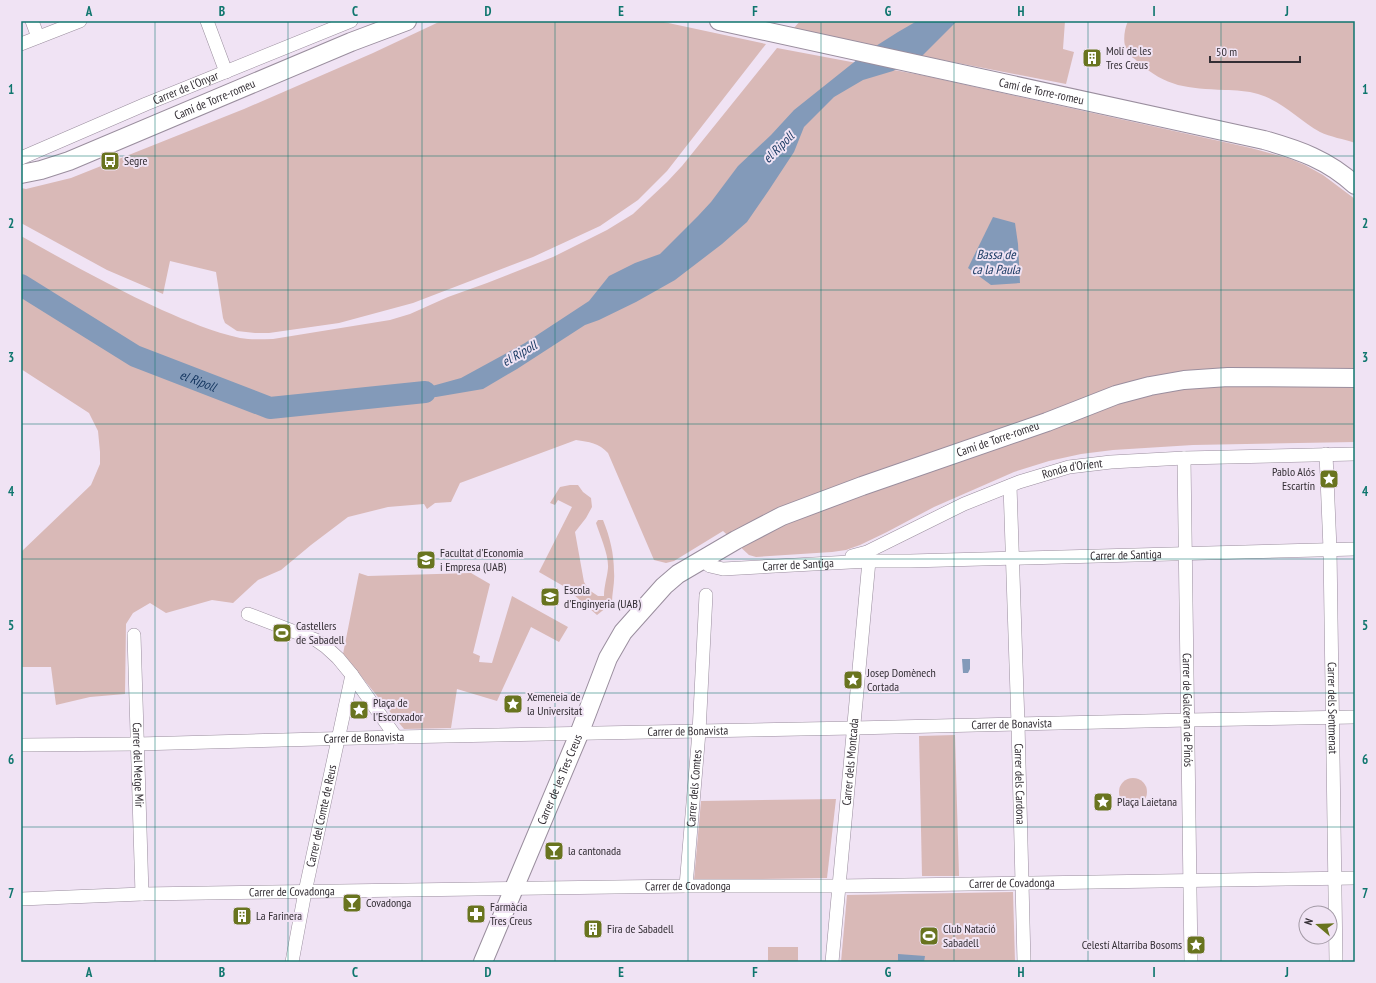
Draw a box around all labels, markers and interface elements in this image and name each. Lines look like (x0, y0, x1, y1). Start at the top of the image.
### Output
text: A (85, 3, 93, 20)
text: B (219, 3, 225, 20)
text: C (352, 3, 358, 20)
text: D (485, 3, 492, 20)
text: E (618, 3, 624, 20)
text: F (752, 3, 758, 20)
text: G (885, 3, 892, 20)
text: H (1018, 3, 1025, 20)
text: I (1152, 3, 1156, 20)
text: J (1284, 3, 1289, 20)
scale bar (1210, 38, 1300, 64)
place label: Molí de les Tres Creus (1106, 43, 1151, 72)
text: 50 m (1216, 44, 1237, 59)
building icon: Molí de les Tres Creus (1081, 47, 1103, 69)
street label: Carrer de l'Onyar (151, 67, 221, 107)
street label: Camí de Torre-romeu (998, 74, 1085, 107)
street label: Camí de Torre-romeu (172, 75, 257, 123)
text: 1 (8, 81, 14, 98)
text: 1 (1362, 81, 1368, 98)
water label: el Ripoll (759, 127, 799, 167)
bus stop icon: Segre (99, 150, 121, 172)
place label: Segre (124, 153, 147, 168)
text: 2 (8, 215, 14, 232)
text: 2 (1362, 215, 1368, 232)
water label: Bassa de ca la Paula (972, 246, 1021, 278)
water label: el Ripoll (499, 336, 541, 370)
text: 3 (8, 349, 14, 366)
text: 3 (1362, 349, 1368, 366)
water label: el Ripoll (177, 366, 220, 396)
street label: Camí de Torre-romeu (954, 417, 1041, 460)
street label: Ronda d'Orient (1040, 455, 1104, 482)
place label: Pablo Alós Escartín (1272, 464, 1315, 493)
place icon: Pablo Alós Escartín (1318, 468, 1340, 490)
text: 4 (8, 483, 15, 500)
text: 4 (1362, 483, 1369, 500)
place label: Facultat d'Economia i Empresa (UAB) (440, 545, 524, 574)
street label: Carrer de Santiga (1090, 546, 1162, 563)
school or university icon: Facultat d'Economia i Empresa (UAB) (415, 549, 437, 571)
street label: Carrer de Santiga (762, 555, 834, 574)
place label: Escola d'Enginyeria (UAB) (564, 582, 641, 611)
school or university icon: Escola d'Enginyeria (UAB) (539, 586, 561, 608)
text: 5 (8, 617, 14, 634)
text: 5 (1362, 617, 1368, 634)
place label: Castellers de Sabadell (296, 618, 345, 647)
sports icon: Castellers de Sabadell (271, 622, 293, 644)
street label: Carrer de Galceran de Pinós (1180, 653, 1196, 767)
street label: Carrer dels Sentmenat (1325, 662, 1341, 755)
place label: Josep Domènech Cortada (866, 665, 936, 694)
place icon: Josep Domènech Cortada (842, 669, 864, 691)
place label: Xemeneia de la Universitat (527, 689, 583, 718)
place icon: Xemeneia de la Universitat (502, 693, 524, 715)
place label: Plaça de l'Escorxador (373, 695, 424, 724)
place icon: Plaça de l'Escorxador (348, 699, 370, 721)
street label: Carrer de Bonavista (971, 715, 1052, 732)
street label: Carrer dels Montcada (838, 717, 861, 806)
street label: Carrer del Metge Mir (130, 722, 147, 808)
street label: Carrer de Bonavista (647, 722, 728, 739)
street label: Carrer de Bonavista (323, 729, 405, 746)
street label: Carrer de les Tres Creus (534, 732, 585, 827)
street label: Carrer dels Cardona (1011, 743, 1029, 825)
street label: Carrer dels Comtes (683, 749, 704, 828)
text: 6 (8, 751, 14, 768)
text: 6 (1362, 751, 1368, 768)
street label: Carrer del Comte de Reus (303, 763, 339, 868)
place icon: Plaça Laietana (1092, 791, 1114, 813)
place label: Plaça Laietana (1117, 794, 1177, 809)
bar icon: la cantonada (543, 840, 565, 862)
place label: la cantonada (568, 843, 621, 858)
street label: Carrer de Covadonga (969, 875, 1055, 891)
street label: Carrer de Covadonga (645, 878, 731, 894)
street label: Carrer de Covadonga (249, 883, 335, 899)
text: 7 (8, 885, 14, 902)
text: 7 (1362, 885, 1368, 902)
bar icon: Covadonga (341, 892, 363, 914)
place label: Covadonga (366, 895, 412, 910)
place label: Farmàcia Tres Creus (490, 899, 532, 928)
pharmacy icon: Farmàcia Tres Creus (465, 903, 487, 925)
building icon: La Farinera (231, 905, 253, 927)
north arrow (1298, 905, 1338, 945)
place label: La Farinera (256, 908, 302, 923)
text: N (1301, 917, 1316, 927)
building icon: Fira de Sabadell (582, 918, 604, 940)
place label: Fira de Sabadell (607, 921, 674, 936)
place label: Club Natació Sabadell (943, 921, 996, 950)
sports icon: Club Natació Sabadell (918, 925, 940, 947)
place icon: Celestí Altarriba Bosoms (1185, 934, 1207, 956)
place label: Celestí Altarriba Bosoms (1082, 937, 1182, 952)
text: A (85, 964, 93, 981)
text: B (219, 964, 225, 981)
text: C (352, 964, 358, 981)
text: D (485, 964, 492, 981)
text: E (618, 964, 624, 981)
text: F (752, 964, 758, 981)
text: G (885, 964, 892, 981)
text: H (1018, 964, 1025, 981)
text: I (1152, 964, 1156, 981)
text: J (1284, 964, 1289, 981)

